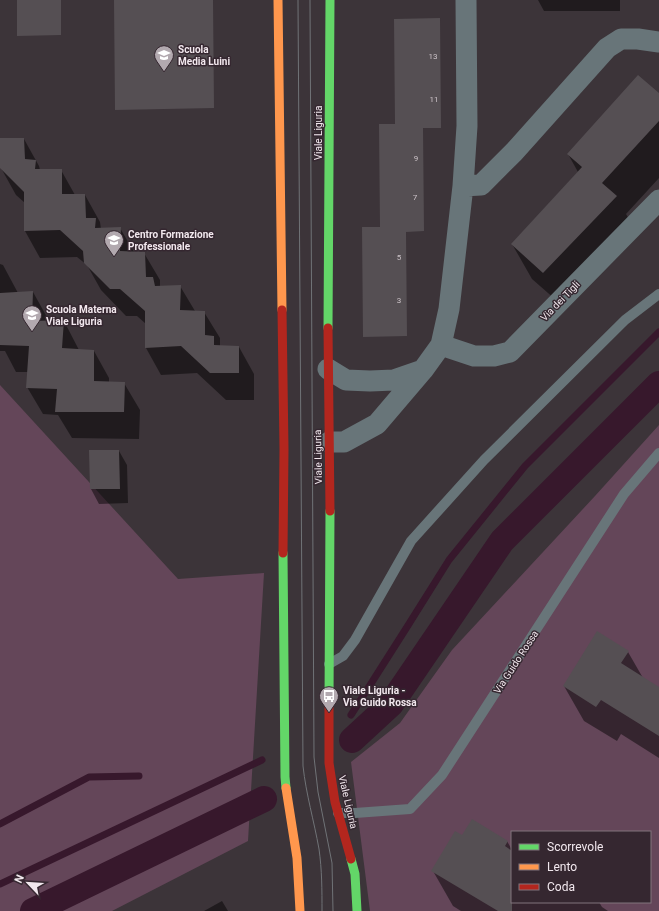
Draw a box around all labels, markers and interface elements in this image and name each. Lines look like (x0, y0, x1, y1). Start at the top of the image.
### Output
school or university icon: Scuola Media Luini (153, 44, 175, 72)
place label: Scuola Media Luini (178, 44, 230, 67)
house number: 13 (429, 52, 438, 61)
house number: 11 (430, 95, 439, 104)
street label: Viale Liguria (313, 106, 324, 160)
house number: 9 (414, 154, 418, 163)
house number: 7 (413, 193, 418, 202)
school or university icon: Centro Formazione Professionale (103, 229, 125, 257)
place label: Centro Formazione Professionale (128, 229, 214, 252)
house number: 5 (397, 253, 402, 262)
street label: Via dei Tigli (538, 279, 582, 323)
house number: 3 (397, 296, 401, 305)
school or university icon: Scuola Materna Viale Liguria (21, 304, 43, 332)
place label: Scuola Materna Viale Liguria (46, 304, 117, 327)
street label: Viale Liguria (312, 430, 324, 484)
street label: Via Guido Rossa (492, 628, 540, 696)
bus stop icon: Viale Liguria - Via Guido Rossa (318, 685, 340, 713)
place label: Viale Liguria - Via Guido Rossa (343, 685, 417, 708)
street label: Viale Liguria (336, 774, 360, 830)
legend (511, 831, 651, 903)
text: Scorrevole (547, 840, 603, 854)
text: Lento (547, 860, 577, 874)
north arrow (8, 863, 48, 903)
text: N (12, 873, 27, 885)
text: Coda (547, 880, 575, 894)

